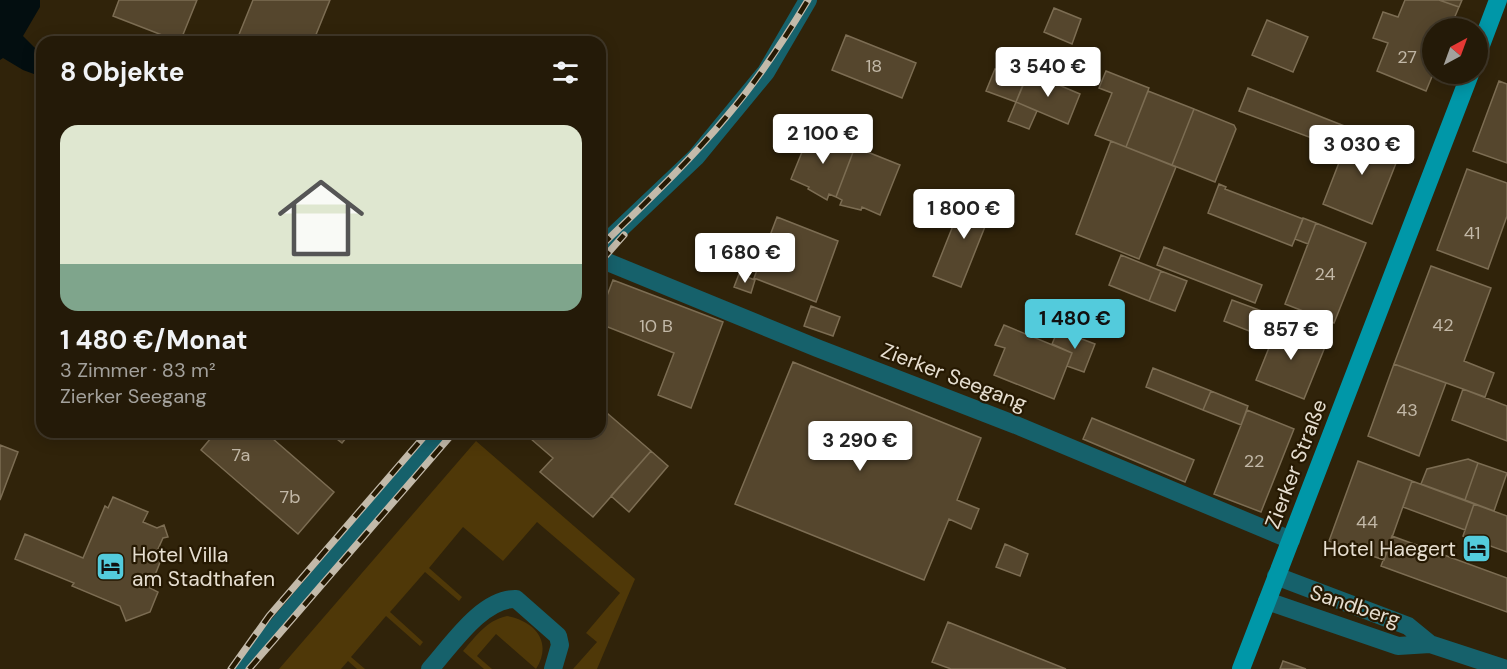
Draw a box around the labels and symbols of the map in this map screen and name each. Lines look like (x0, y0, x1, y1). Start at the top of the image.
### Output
north arrow (1422, 18, 1488, 84)
house number: 27 (1397, 45, 1417, 69)
pin: 3 540 € (993, 47, 1103, 98)
house number: 18 (866, 54, 882, 78)
pin: 2 100 € (768, 114, 878, 165)
pin: 3 030 € (1307, 125, 1417, 176)
pin: 1 800 € (909, 189, 1019, 240)
house number: 41 (1464, 221, 1480, 245)
pin: 1 680 € (690, 233, 800, 284)
house number: 24 (1315, 262, 1336, 286)
pin: 1 480 € (1020, 299, 1130, 350)
pin: 857 € (1249, 310, 1333, 361)
house number: 42 (1432, 313, 1454, 337)
house number: 10 B (639, 314, 673, 338)
street label: Zierker Seegang (877, 336, 1031, 418)
street label: Zierker Straße (1258, 395, 1334, 533)
house number: 43 (1396, 398, 1418, 422)
pin: 3 290 € (805, 421, 915, 472)
house number: 7a (232, 443, 250, 467)
house number: 22 (1244, 449, 1264, 473)
house number: 7b (280, 485, 300, 509)
house number: 44 (1356, 510, 1378, 534)
hotel icon: Hotel Haegert (1461, 533, 1493, 565)
place label: Hotel Haegert (1323, 535, 1456, 563)
place label: Hotel Villa am Stadthafen (132, 541, 275, 593)
hotel icon: Hotel Villa am Stadthafen (95, 551, 127, 583)
street label: Sandberg (1306, 578, 1404, 634)

